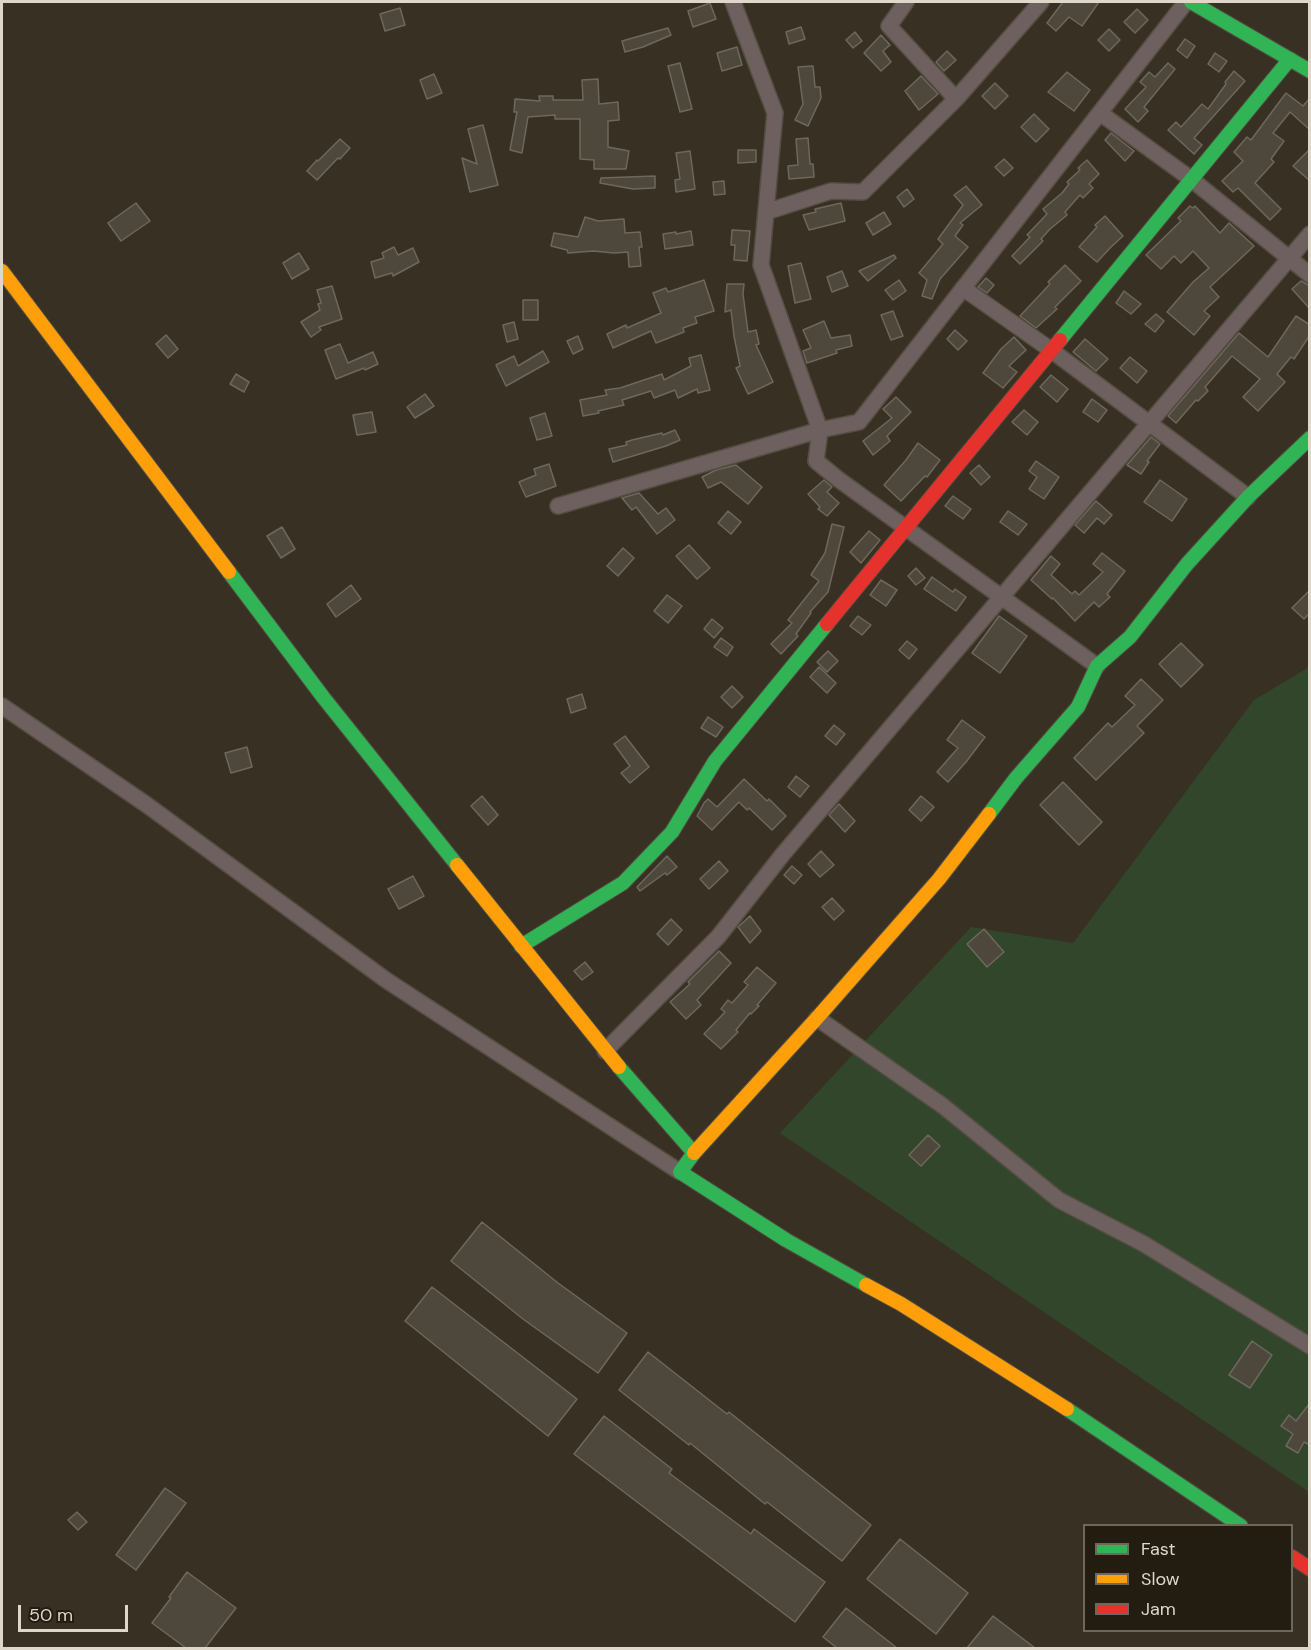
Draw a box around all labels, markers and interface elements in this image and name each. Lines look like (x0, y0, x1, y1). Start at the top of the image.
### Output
legend (1083, 1524, 1293, 1632)
text: Fast (1141, 1537, 1176, 1561)
text: Slow (1141, 1567, 1180, 1591)
scale bar (21, 1593, 130, 1631)
text: Jam (1141, 1597, 1176, 1621)
text: 50 m (29, 1603, 73, 1627)

